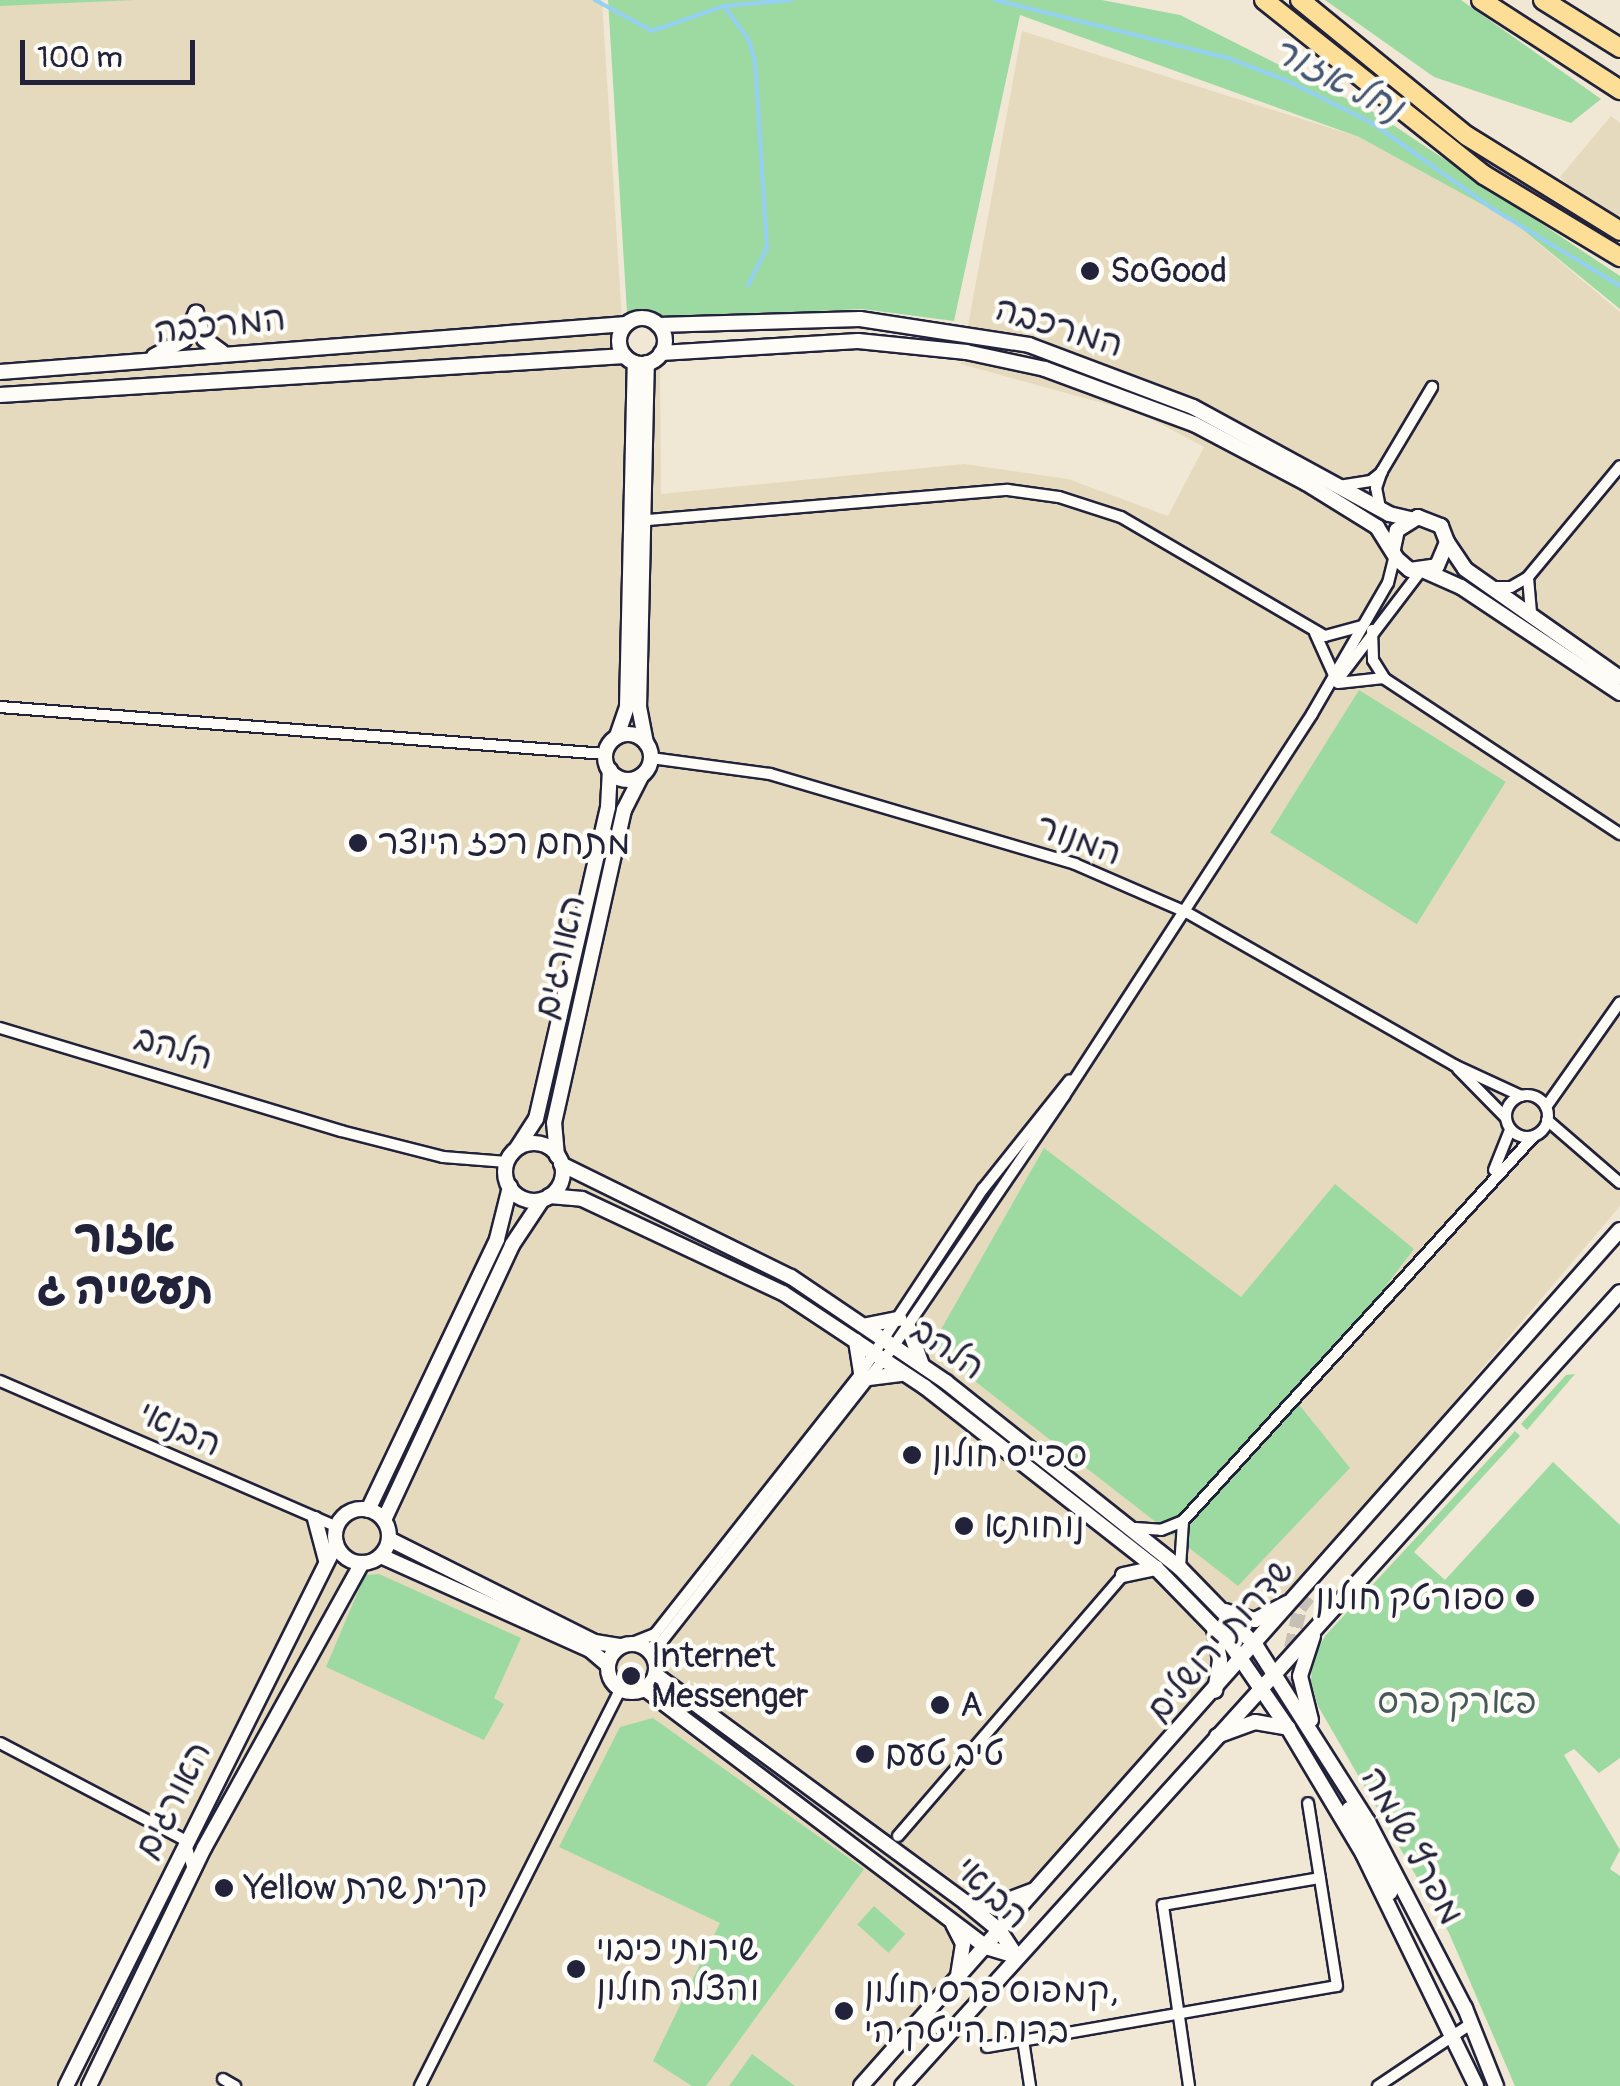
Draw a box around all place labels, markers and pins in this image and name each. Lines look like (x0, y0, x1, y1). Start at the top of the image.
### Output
place label: SoGood (1110, 250, 1227, 292)
marker: SoGood (1079, 260, 1101, 282)
place label: מתחם רכז היוצר (378, 822, 630, 864)
marker: מתחם רכז היוצר (347, 832, 369, 854)
place label: ספייס חולון (932, 1434, 1087, 1476)
marker: ספייס חולון (901, 1444, 923, 1466)
place label: נוחותא (984, 1505, 1085, 1547)
marker: נוחותא (953, 1515, 975, 1537)
place label: ספורטק חולון (1315, 1577, 1505, 1619)
marker: ספורטק חולון (1514, 1587, 1536, 1609)
place label: Internet Messenger (651, 1635, 808, 1717)
marker: Internet Messenger (620, 1665, 642, 1687)
place label: A (960, 1684, 983, 1726)
marker: A (929, 1694, 951, 1716)
place label: טיב טעם (885, 1733, 1004, 1775)
marker: טיב טעם (854, 1743, 876, 1765)
place label: Yellow קרית שרת (244, 1867, 487, 1909)
marker: Yellow קרית שרת (213, 1877, 235, 1899)
place label: שירותי כיבוי והצלה חולון (596, 1928, 759, 2010)
marker: שירותי כיבוי והצלה חולון (565, 1958, 587, 1980)
place label: קמפוס פרס חולון, ברוח הייטק הי (864, 1970, 1118, 2052)
marker: קמפוס פרס חולון, ברוח הייטק הי (833, 2000, 855, 2022)

